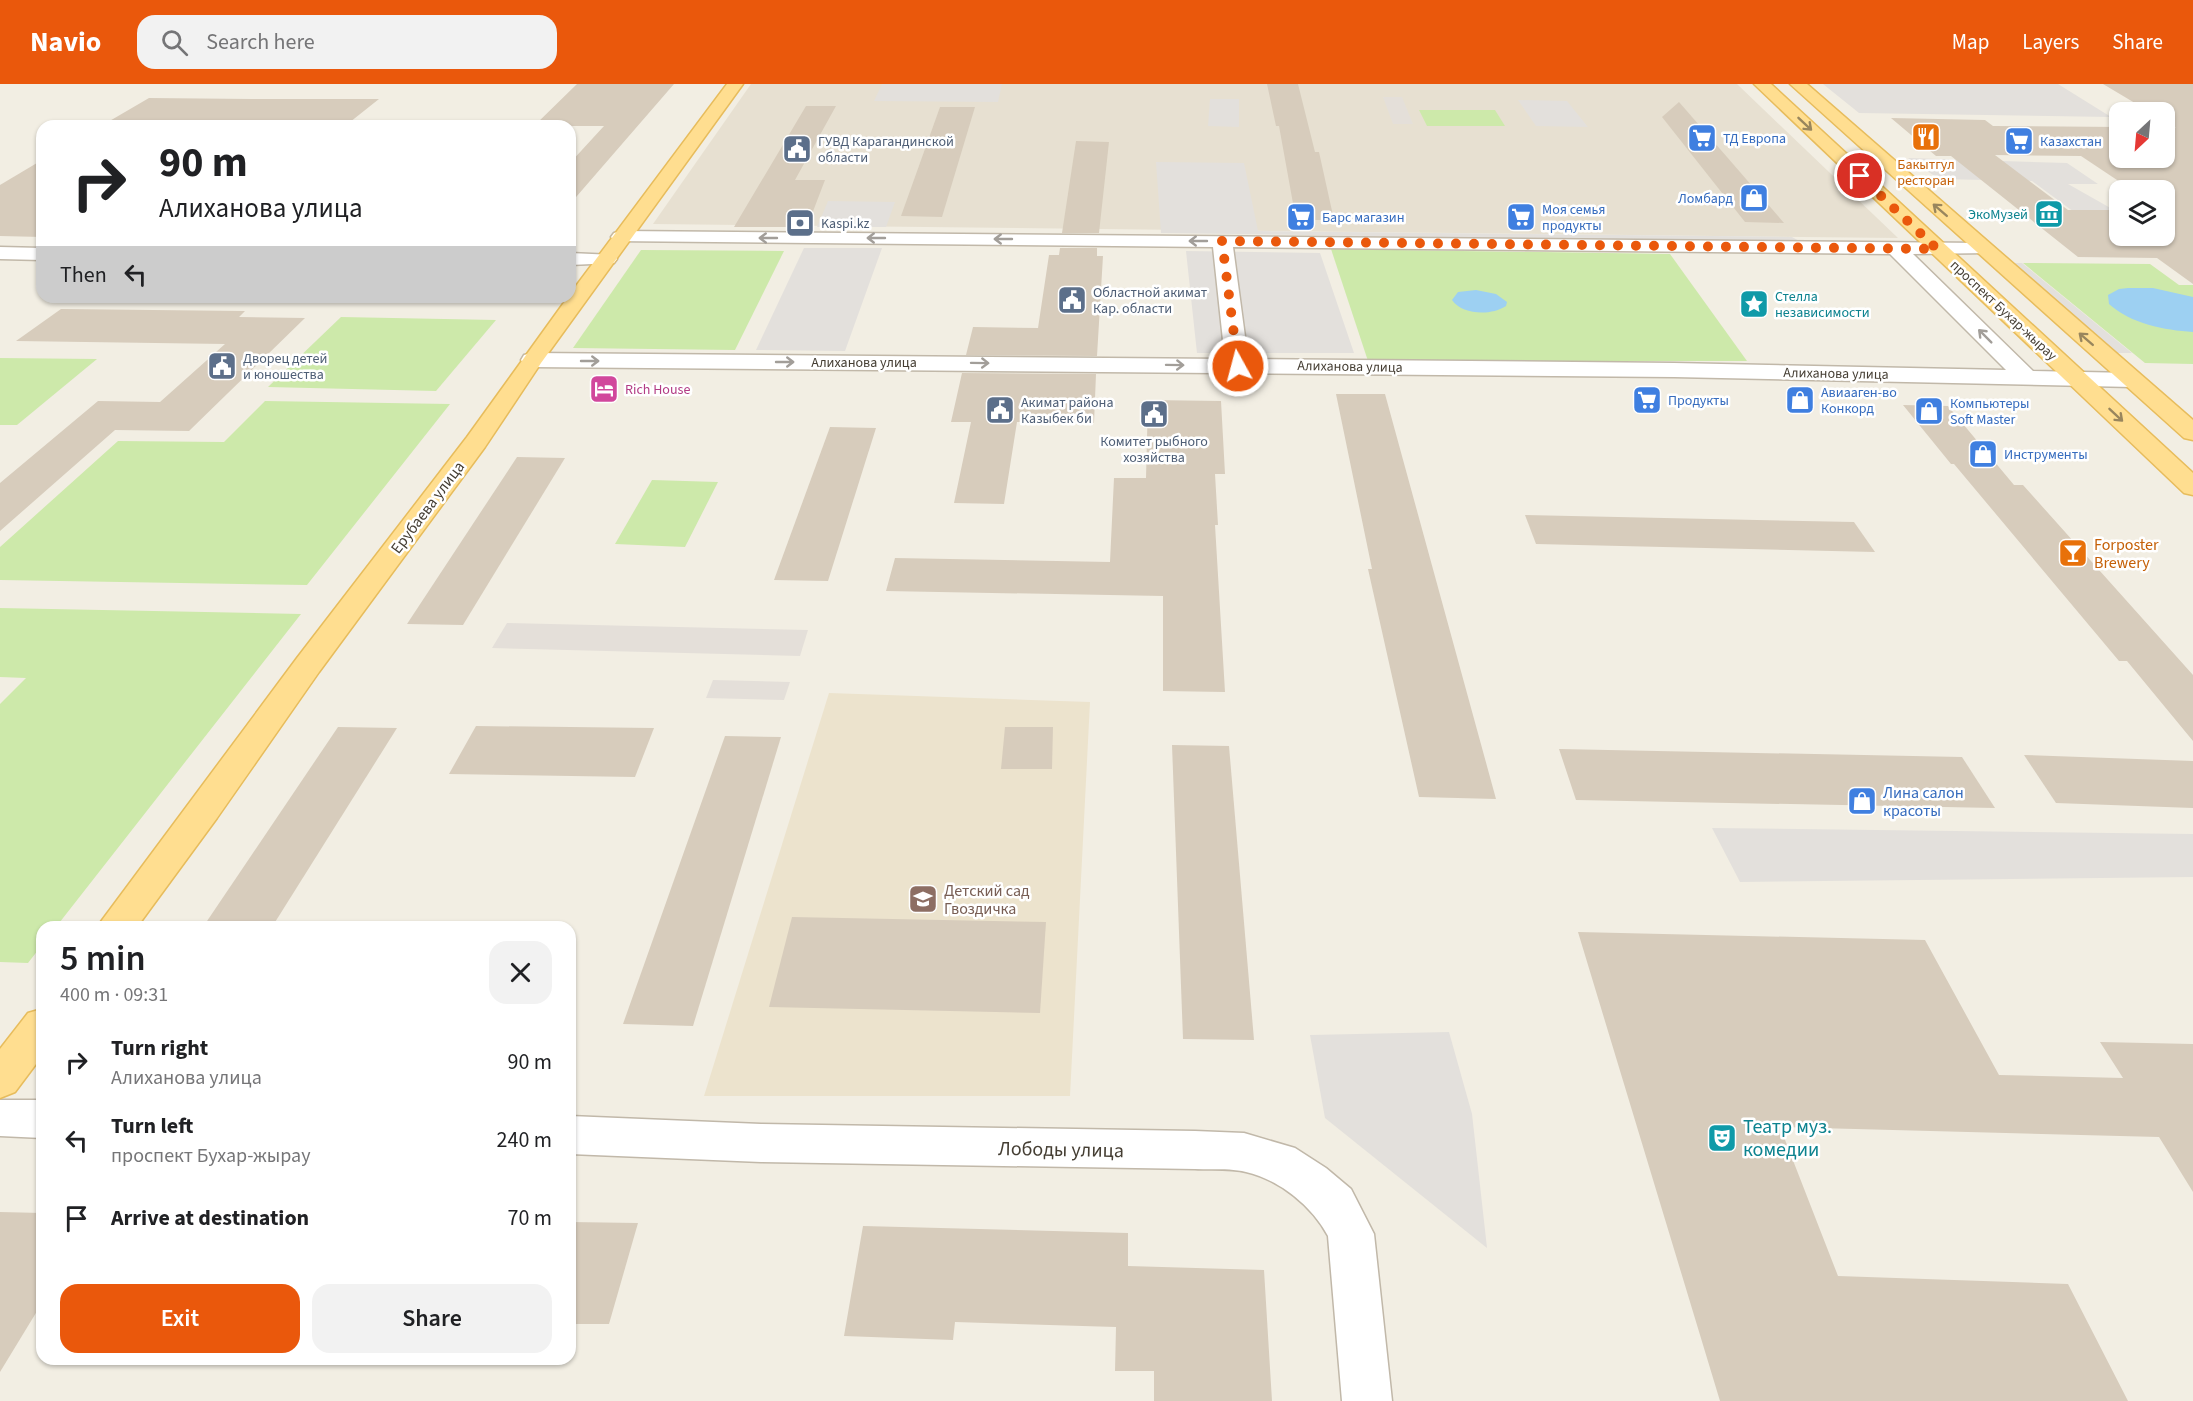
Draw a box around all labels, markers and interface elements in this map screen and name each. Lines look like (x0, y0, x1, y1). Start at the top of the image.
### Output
search box (137, 15, 557, 69)
text: Navio (30, 22, 101, 62)
icon: search (158, 26, 191, 59)
text: Search here (206, 26, 315, 58)
text: Map (1952, 27, 1989, 57)
text: Layers (2022, 27, 2079, 57)
text: Share (2112, 27, 2163, 57)
north arrow (2109, 102, 2175, 168)
map controls (2109, 102, 2175, 246)
one-way arrow (1798, 117, 1813, 131)
restaurant icon: Бакытгул ресторан (1910, 121, 1942, 153)
supermarket icon: ТД Европа (1686, 122, 1718, 154)
supermarket icon: Казахстан (2003, 125, 2035, 157)
place label: ТД Европа (1723, 129, 1786, 149)
place label: ГУВД Карагандинской области (818, 132, 954, 168)
place label: Казахстан (2040, 132, 2102, 152)
text: 90 m (159, 133, 248, 193)
public building icon: ГУВД Карагандинской области (781, 133, 813, 165)
icon: right (60, 144, 138, 222)
pin (1834, 150, 1885, 201)
place label: Бакытгул ресторан (1897, 155, 1955, 191)
icon: arrive (1843, 159, 1876, 192)
button: layers (2109, 180, 2175, 246)
shop icon: Ломбард (1738, 182, 1770, 214)
text: Алиханова улица (159, 189, 363, 228)
place label: Ломбард (1678, 189, 1734, 209)
museum icon: ЭкоМузей (2033, 198, 2065, 230)
place label: Моя семья продукты (1542, 200, 1606, 236)
supermarket icon: Барс магазин (1285, 201, 1317, 233)
supermarket icon: Моя семья продукты (1505, 201, 1537, 233)
one-way arrow (1933, 203, 1948, 217)
place label: ЭкоМузей (1968, 205, 2028, 225)
bank icon: Kaspi.kz (784, 207, 816, 239)
place label: Барс магазин (1322, 208, 1405, 228)
place label: Kaspi.kz (821, 214, 870, 234)
one-way arrow (758, 232, 778, 244)
one-way arrow (866, 232, 886, 244)
one-way arrow (993, 233, 1013, 245)
one-way arrow (1188, 235, 1208, 247)
street label: проспект Бухар-жырау (1945, 256, 2062, 366)
icon: left (119, 258, 152, 291)
text: Then (60, 259, 107, 291)
place label: Областной акимат Кар. области (1093, 283, 1208, 319)
public building icon: Областной акимат Кар. области (1056, 284, 1088, 316)
place label: Стелла независимости (1775, 287, 1870, 323)
place icon: Стелла независимости (1738, 288, 1770, 320)
one-way arrow (1977, 329, 1992, 344)
one-way arrow (2079, 332, 2094, 346)
position arrow (1206, 334, 1270, 398)
place label: Дворец детей и юношества (243, 349, 327, 385)
public building icon: Дворец детей и юношества (206, 350, 238, 382)
street label: Алиханова улица (811, 353, 917, 373)
one-way arrow (580, 355, 600, 366)
one-way arrow (775, 356, 795, 368)
street label: Алиханова улица (1297, 356, 1403, 378)
one-way arrow (970, 357, 990, 369)
one-way arrow (1165, 359, 1185, 371)
street label: Алиханова улица (1783, 363, 1889, 385)
hotel icon: Rich House (588, 373, 620, 405)
place label: Rich House (625, 380, 690, 400)
place label: Авиааген-во Конкорд (1821, 383, 1897, 419)
supermarket icon: Продукты (1631, 384, 1663, 416)
shop icon: Авиааген-во Конкорд (1784, 384, 1816, 416)
place label: Продукты (1668, 391, 1729, 411)
place label: Акимат района Казыбек би (1021, 393, 1113, 429)
public building icon: Акимат района Казыбек би (984, 394, 1016, 426)
place label: Компьютеры Soft Master (1950, 394, 2030, 430)
shop icon: Компьютеры Soft Master (1913, 395, 1945, 427)
public building icon: Комитет рыбного хозяйства (1138, 398, 1170, 430)
one-way arrow (2109, 408, 2124, 422)
place label: Комитет рыбного хозяйства (1100, 432, 1208, 468)
shop icon: Инструменты (1967, 438, 1999, 470)
place label: Инструменты (2004, 445, 2088, 465)
street label: Ерубаева улица (386, 457, 470, 558)
place label: Forposter Brewery (2094, 534, 2159, 574)
bar icon: Forposter Brewery (2057, 537, 2089, 569)
place label: Лина салон красоты (1883, 782, 1964, 822)
shop icon: Лина салон красоты (1846, 785, 1878, 817)
place label: Детский сад Гвоздичка (944, 880, 1030, 920)
school or university icon: Детский сад Гвоздичка (907, 883, 939, 915)
text: 5 min (60, 933, 146, 984)
button: close (489, 941, 552, 1004)
text: 400 m · 09:31 (60, 981, 168, 1009)
text: Turn right (111, 1032, 208, 1064)
icon: right (60, 1046, 93, 1079)
text: 90 m (507, 1046, 552, 1078)
text: Алиханова улица (111, 1064, 262, 1092)
text: Turn left (111, 1110, 193, 1142)
place label: Театр муз. комедии (1743, 1113, 1832, 1164)
theatre icon: Театр муз. комедии (1706, 1122, 1738, 1154)
icon: left (60, 1124, 93, 1157)
text: 240 m (497, 1124, 552, 1156)
street label: Лободы улица (998, 1135, 1124, 1165)
text: проспект Бухар-жырау (111, 1142, 311, 1170)
icon: arrive (60, 1202, 93, 1235)
text: Arrive at destination (111, 1202, 309, 1234)
text: 70 m (507, 1202, 552, 1234)
button: Exit (60, 1284, 300, 1353)
button: Share (312, 1284, 552, 1353)

